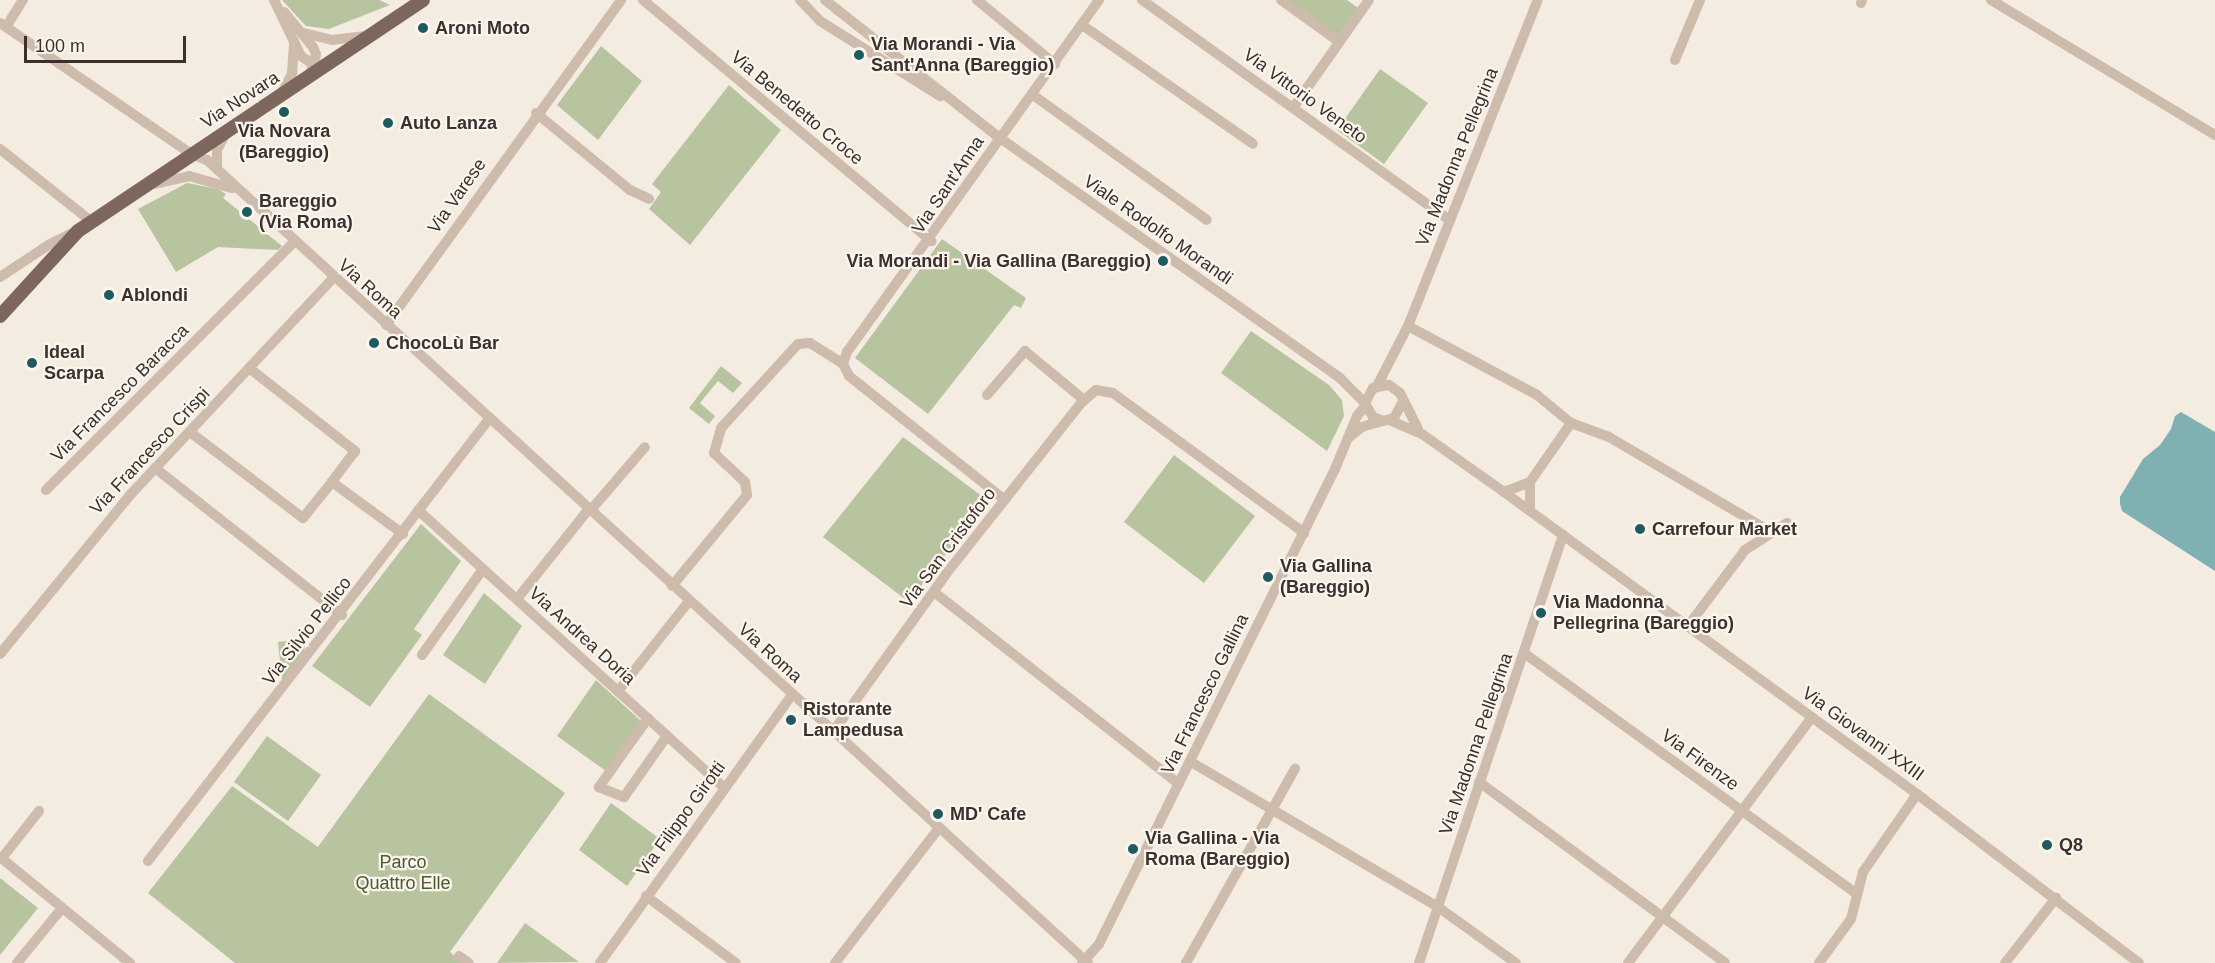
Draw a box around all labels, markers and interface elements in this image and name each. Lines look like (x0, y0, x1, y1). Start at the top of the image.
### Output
place label: Aroni Moto (435, 17, 530, 39)
marker: Aroni Moto (416, 21, 430, 35)
scale bar (27, 24, 189, 62)
place label: Via Morandi - Via Sant'Anna (Bareggio) (871, 34, 1054, 76)
text: 100 m (35, 36, 85, 56)
street label: Via Vittorio Veneto (1239, 44, 1371, 148)
street label: Via Benedetto Croce (727, 46, 867, 170)
marker: Via Morandi - Via Sant'Anna (Bareggio) (852, 48, 866, 62)
street label: Via Madonna Pellegrina (1411, 65, 1503, 249)
street label: Via Novara (197, 67, 283, 133)
marker: Via Novara (Bareggio) (277, 105, 291, 119)
place label: Auto Lanza (400, 112, 497, 134)
marker: Auto Lanza (381, 116, 395, 130)
place label: Via Novara (Bareggio) (238, 121, 330, 164)
street label: Via Sant'Anna (907, 132, 989, 238)
street label: Via Varese (423, 154, 491, 238)
street label: Viale Rodolfo Morandi (1079, 170, 1237, 290)
place label: Bareggio (Via Roma) (259, 191, 353, 234)
marker: Bareggio (Via Roma) (240, 205, 254, 219)
place label: Via Morandi - Via Gallina (Bareggio) (847, 250, 1151, 272)
marker: Via Morandi - Via Gallina (Bareggio) (1156, 254, 1170, 268)
street label: Via Roma (334, 255, 406, 323)
place label: Ablondi (121, 284, 188, 306)
marker: Ablondi (102, 288, 116, 302)
street label: Via Francesco Baracca (47, 320, 193, 466)
place label: ChocoLù Bar (386, 332, 499, 354)
marker: ChocoLù Bar (367, 336, 381, 350)
place label: Ideal Scarpa (44, 342, 104, 385)
marker: Ideal Scarpa (25, 356, 39, 370)
street label: Via Francesco Crispi (86, 383, 214, 519)
street label: Via San Cristoforo (896, 483, 1000, 613)
place label: Carrefour Market (1652, 518, 1797, 540)
marker: Carrefour Market (1633, 522, 1647, 536)
place label: Via Gallina (Bareggio) (1280, 556, 1372, 598)
marker: Via Gallina (Bareggio) (1261, 570, 1275, 584)
street label: Via Silvio Pellico (258, 572, 356, 690)
street label: Via Andrea Doria (524, 582, 640, 690)
place label: Via Madonna Pellegrina (Bareggio) (1553, 592, 1734, 634)
marker: Via Madonna Pellegrina (Bareggio) (1534, 606, 1548, 620)
street label: Via Francesco Gallina (1157, 610, 1253, 778)
street label: Via Roma (734, 619, 806, 687)
street label: Via Madonna Pellegrina (1435, 650, 1517, 838)
street label: Via Giovanni XXIII (1798, 682, 1928, 786)
place label: Ristorante Lampedusa (803, 699, 903, 742)
marker: Ristorante Lampedusa (784, 713, 798, 727)
street label: Via Firenze (1657, 725, 1743, 795)
street label: Via Filippo Girotti (632, 757, 730, 881)
place label: MD' Cafe (950, 803, 1026, 825)
marker: MD' Cafe (931, 807, 945, 821)
place label: Via Gallina - Via Roma (Bareggio) (1145, 828, 1290, 870)
place label: Q8 (2059, 834, 2083, 856)
marker: Q8 (2040, 838, 2054, 852)
marker: Via Gallina - Via Roma (Bareggio) (1126, 842, 1140, 856)
park label: Parco Quattro Elle (355, 852, 451, 894)

